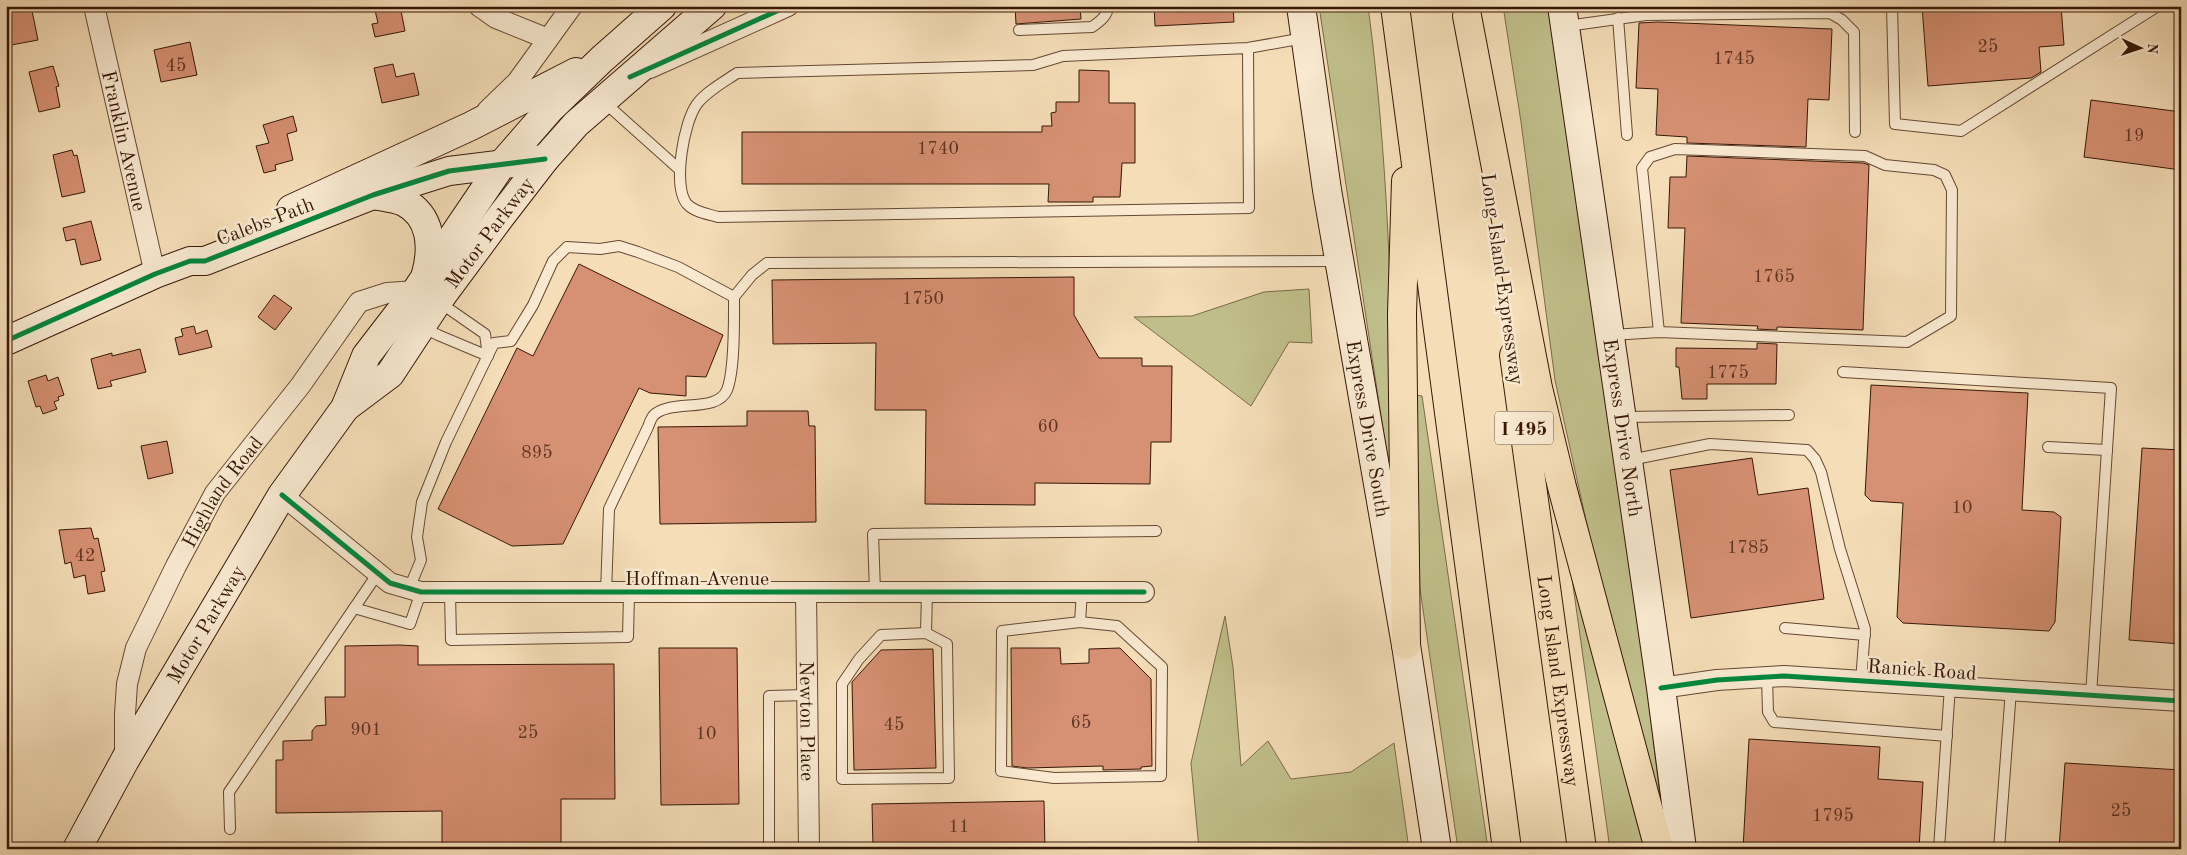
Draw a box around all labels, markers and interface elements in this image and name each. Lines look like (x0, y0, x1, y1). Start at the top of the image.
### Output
north arrow (2114, 22, 2164, 72)
house number: 25 (1978, 38, 1998, 56)
text: N (2145, 43, 2159, 55)
house number: 1745 (1713, 50, 1755, 68)
house number: 45 (166, 57, 186, 75)
street label: Franklin Avenue (97, 69, 148, 213)
house number: 19 (2124, 127, 2144, 145)
house number: 1740 (917, 140, 959, 158)
street label: Long Island Expressway (1476, 172, 1526, 387)
street label: Motor Parkway (443, 174, 539, 293)
street label: Calebs Path (214, 195, 317, 251)
house number: 1765 (1753, 268, 1795, 286)
house number: 1750 (902, 290, 944, 308)
street label: Express Drive North (1598, 337, 1644, 519)
street label: Express Drive South (1341, 339, 1392, 519)
house number: 1775 (1707, 364, 1749, 382)
road number: I 495 (1495, 412, 1553, 444)
house number: 60 (1038, 418, 1058, 436)
street label: Highland Road (180, 433, 268, 552)
house number: 895 (521, 444, 553, 462)
house number: 10 (1952, 499, 1972, 517)
house number: 1785 (1727, 539, 1769, 557)
house number: 42 (75, 547, 95, 565)
street label: Motor Parkway (165, 562, 250, 688)
street label: Hoffman Avenue (625, 570, 769, 590)
street label: Long Island Expressway (1532, 574, 1581, 789)
street label: Ranick Road (1866, 657, 1977, 685)
street label: Newton Place (795, 661, 816, 781)
house number: 65 (1071, 714, 1091, 732)
house number: 45 (884, 716, 904, 734)
house number: 901 (350, 721, 382, 739)
house number: 25 (518, 724, 538, 742)
house number: 10 (696, 725, 716, 743)
house number: 25 (2111, 802, 2131, 820)
house number: 1795 (1812, 807, 1854, 825)
house number: 11 (949, 818, 969, 836)

